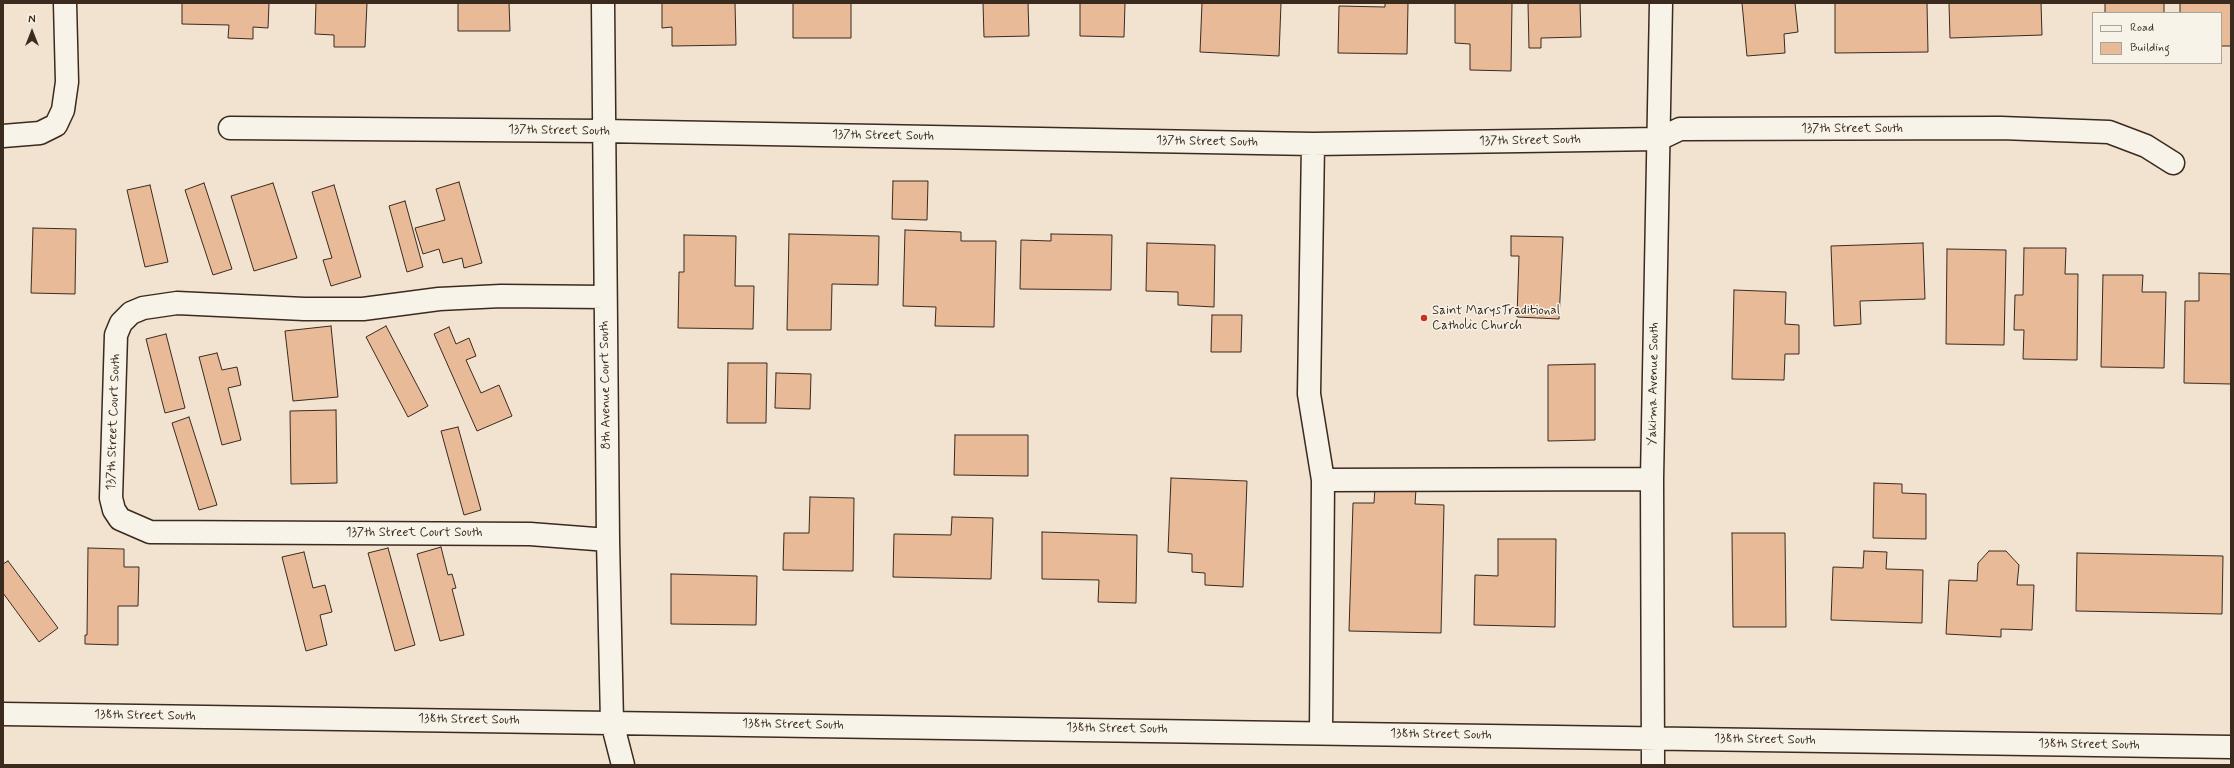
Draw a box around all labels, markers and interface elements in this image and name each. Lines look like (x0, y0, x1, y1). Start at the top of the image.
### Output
north arrow (12, 12, 52, 52)
legend (2092, 12, 2222, 64)
text: N (28, 13, 36, 27)
text: Road (2130, 20, 2154, 36)
text: Building (2130, 40, 2170, 56)
street label: 137th Street South (1801, 121, 1903, 137)
street label: 137th Street South (508, 122, 610, 140)
street label: 137th Street South (832, 127, 934, 145)
street label: 137th Street South (1479, 132, 1581, 150)
street label: 137th Street South (1156, 133, 1258, 151)
place label: Saint MarysTraditional Catholic Church (1432, 303, 1560, 334)
marker: Saint MarysTraditional Catholic Church (1419, 313, 1429, 323)
street label: 8th Avenue Court South (597, 320, 615, 450)
street label: Yakima Avenue South (1645, 322, 1663, 446)
street label: 137th Street Court South (104, 353, 124, 491)
street label: 137th Street Court South (346, 525, 482, 541)
street label: 138th Street South (94, 707, 196, 725)
street label: 138th Street South (418, 711, 520, 729)
street label: 138th Street South (742, 716, 844, 734)
street label: 138th Street South (1066, 720, 1168, 738)
street label: 138th Street South (1390, 726, 1492, 744)
street label: 138th Street South (1714, 731, 1816, 749)
street label: 138th Street South (2038, 736, 2140, 754)

